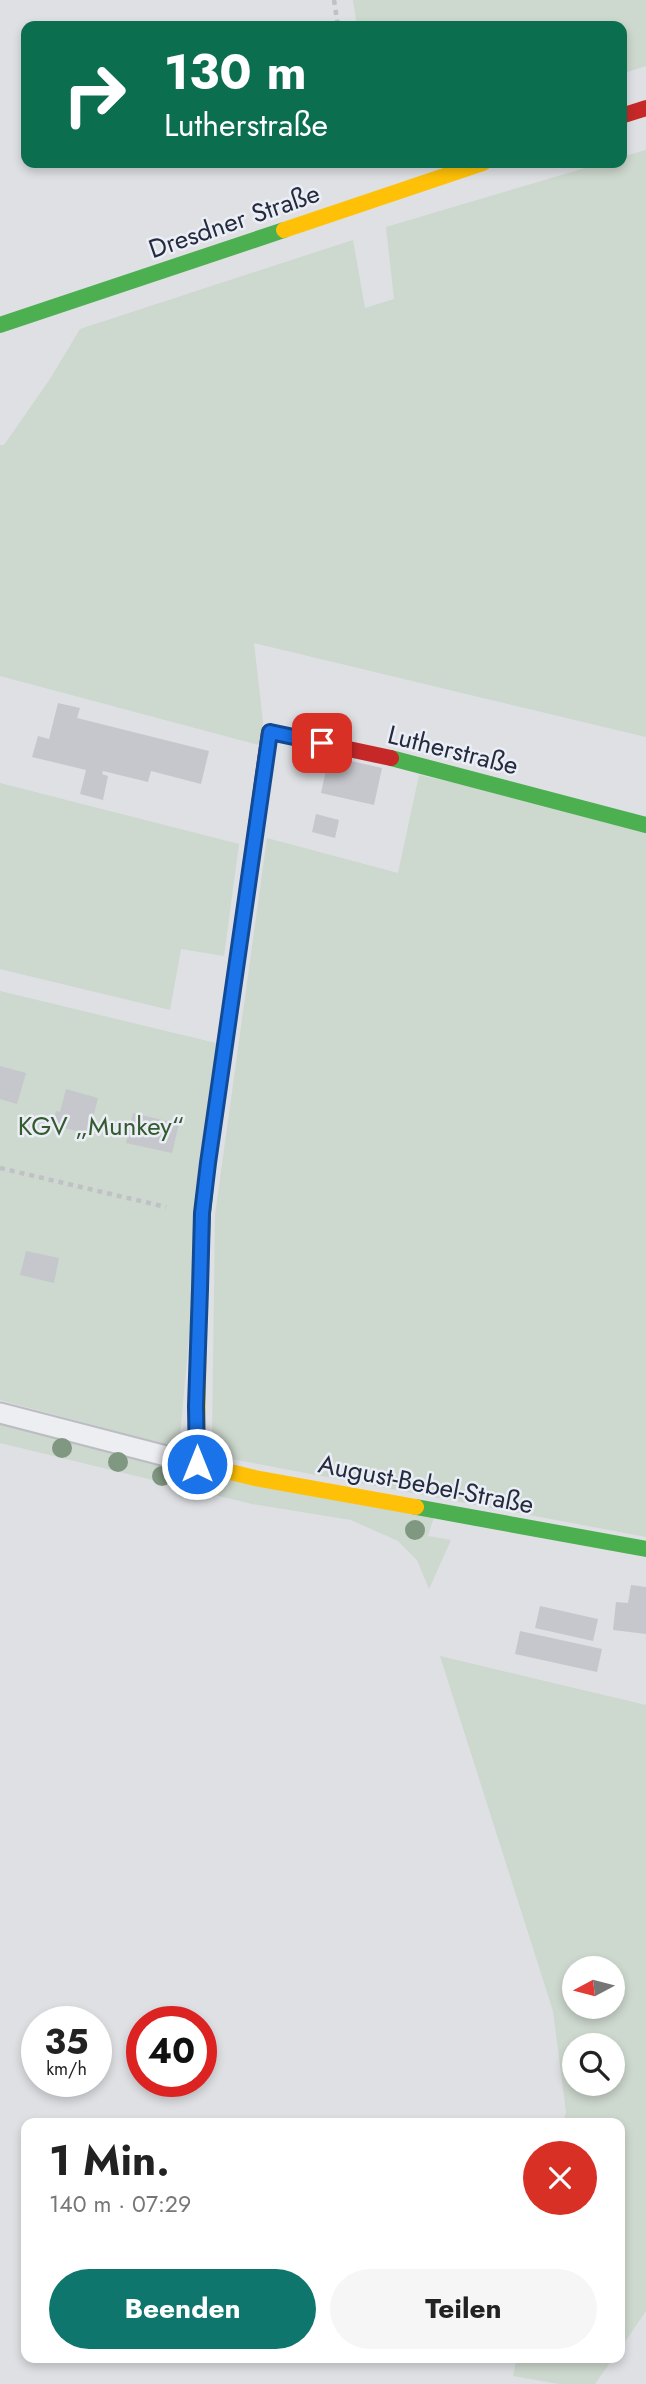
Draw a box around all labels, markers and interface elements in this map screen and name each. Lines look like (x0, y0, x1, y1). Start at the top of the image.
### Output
text: 130 m (164, 37, 307, 107)
icon: right (49, 49, 140, 140)
text: Lutherstraße (164, 102, 328, 148)
street label: Dresdner Straße (143, 174, 325, 268)
pin (292, 713, 352, 773)
street label: Lutherstraße (384, 715, 522, 785)
icon: arrive (303, 724, 341, 762)
park label: KGV „Munkey“ (18, 1107, 184, 1145)
position arrow (160, 1427, 234, 1501)
street label: August-Bebel-Straße (315, 1445, 537, 1523)
north arrow (562, 1956, 625, 2020)
map controls (562, 1956, 625, 2096)
speed limit sign: 40 (126, 2006, 217, 2097)
text: 35 (44, 2017, 89, 2067)
button: search (562, 2033, 625, 2096)
text: km/h (46, 2056, 87, 2082)
text: 1 Min. (49, 2130, 170, 2191)
button: close (523, 2141, 597, 2215)
text: 140 m · 07:29 (49, 2187, 191, 2221)
button: Beenden (49, 2269, 316, 2349)
button: Teilen (330, 2269, 597, 2349)

